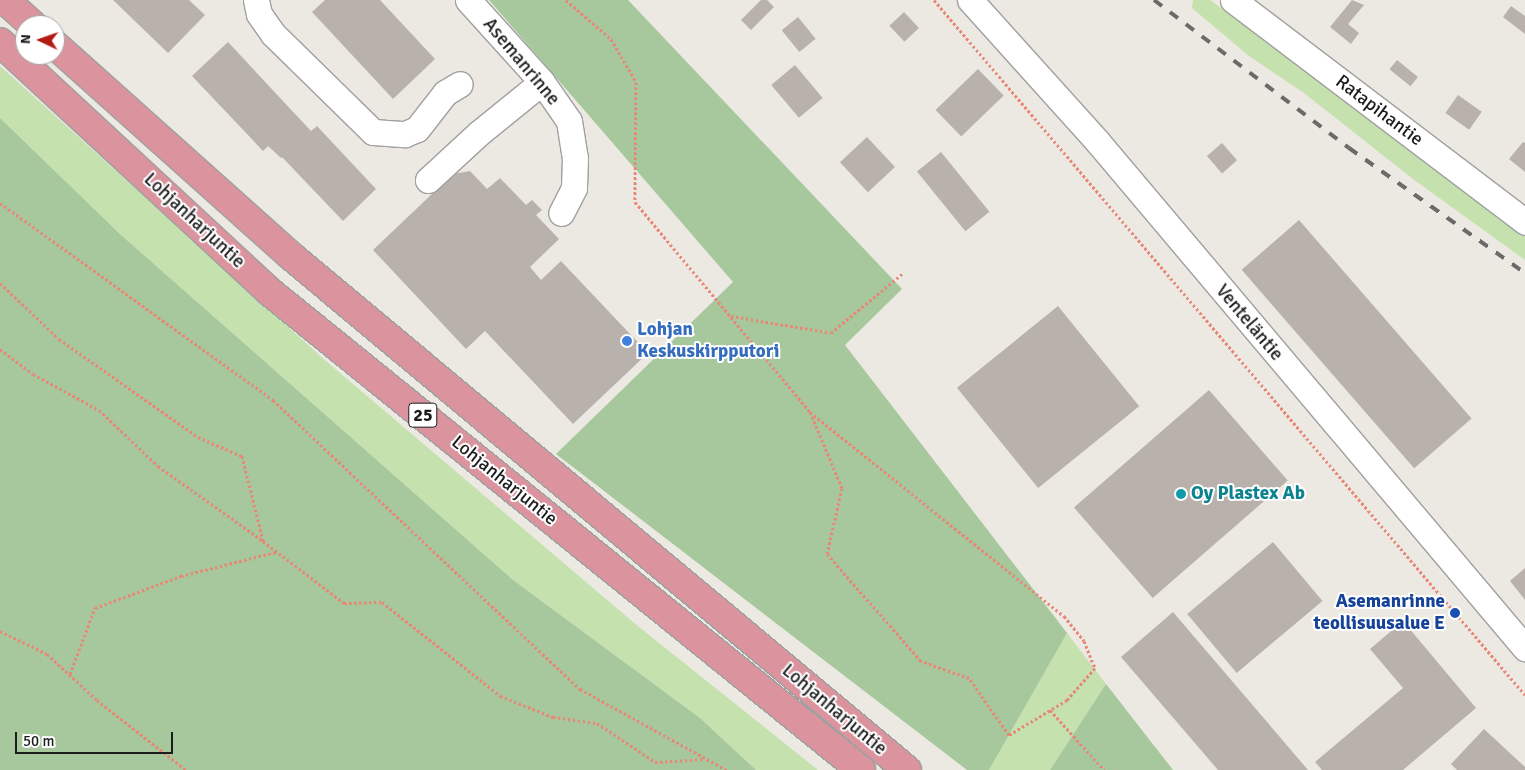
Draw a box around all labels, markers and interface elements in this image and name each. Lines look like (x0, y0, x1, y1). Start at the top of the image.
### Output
street label: Asemanrinne (478, 14, 564, 110)
north arrow (15, 15, 65, 65)
text: N (17, 34, 34, 45)
street label: Ratapihantie (1331, 71, 1427, 151)
street label: Lohjanharjuntie (139, 168, 249, 274)
street label: Venteläntie (1210, 280, 1288, 366)
place label: Lohjan Keskuskirpputori (637, 319, 779, 363)
marker: Lohjan Keskuskirpputori (621, 335, 633, 347)
road number: 25 (408, 400, 438, 430)
street label: Lohjanharjuntie (446, 431, 562, 531)
place label: Oy Plastex Ab (1191, 483, 1305, 505)
marker: Oy Plastex Ab (1175, 488, 1187, 500)
place label: Asemanrinne teollisuusalue E (1314, 591, 1445, 635)
marker: Asemanrinne teollisuusalue E (1449, 607, 1461, 619)
street label: Lohjanharjuntie (777, 660, 891, 760)
scale bar (18, 722, 175, 754)
text: 50 m (23, 732, 54, 750)

